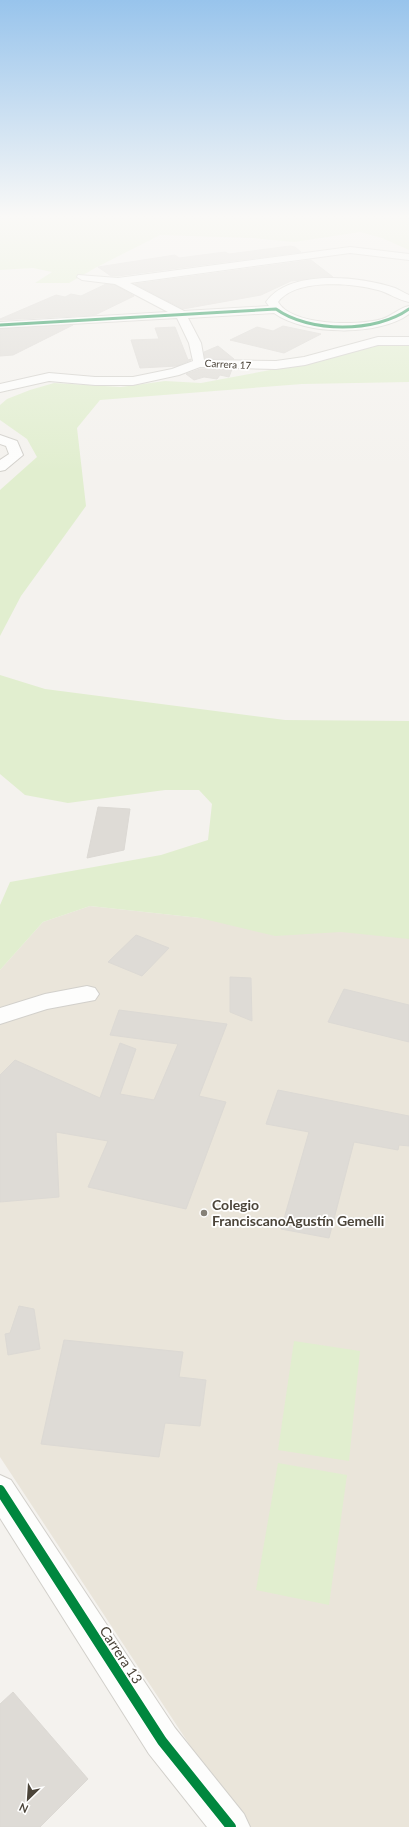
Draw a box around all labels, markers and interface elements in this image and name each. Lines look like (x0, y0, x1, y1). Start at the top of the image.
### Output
street label: Carrera 17 (204, 357, 252, 371)
place label: Colegio FranciscanoAgustín Gemelli (212, 1196, 384, 1229)
marker: Colegio FranciscanoAgustín Gemelli (199, 1208, 209, 1218)
street label: Carrera 13 (96, 1623, 146, 1687)
north arrow (8, 1779, 48, 1819)
text: N (17, 1801, 30, 1816)

